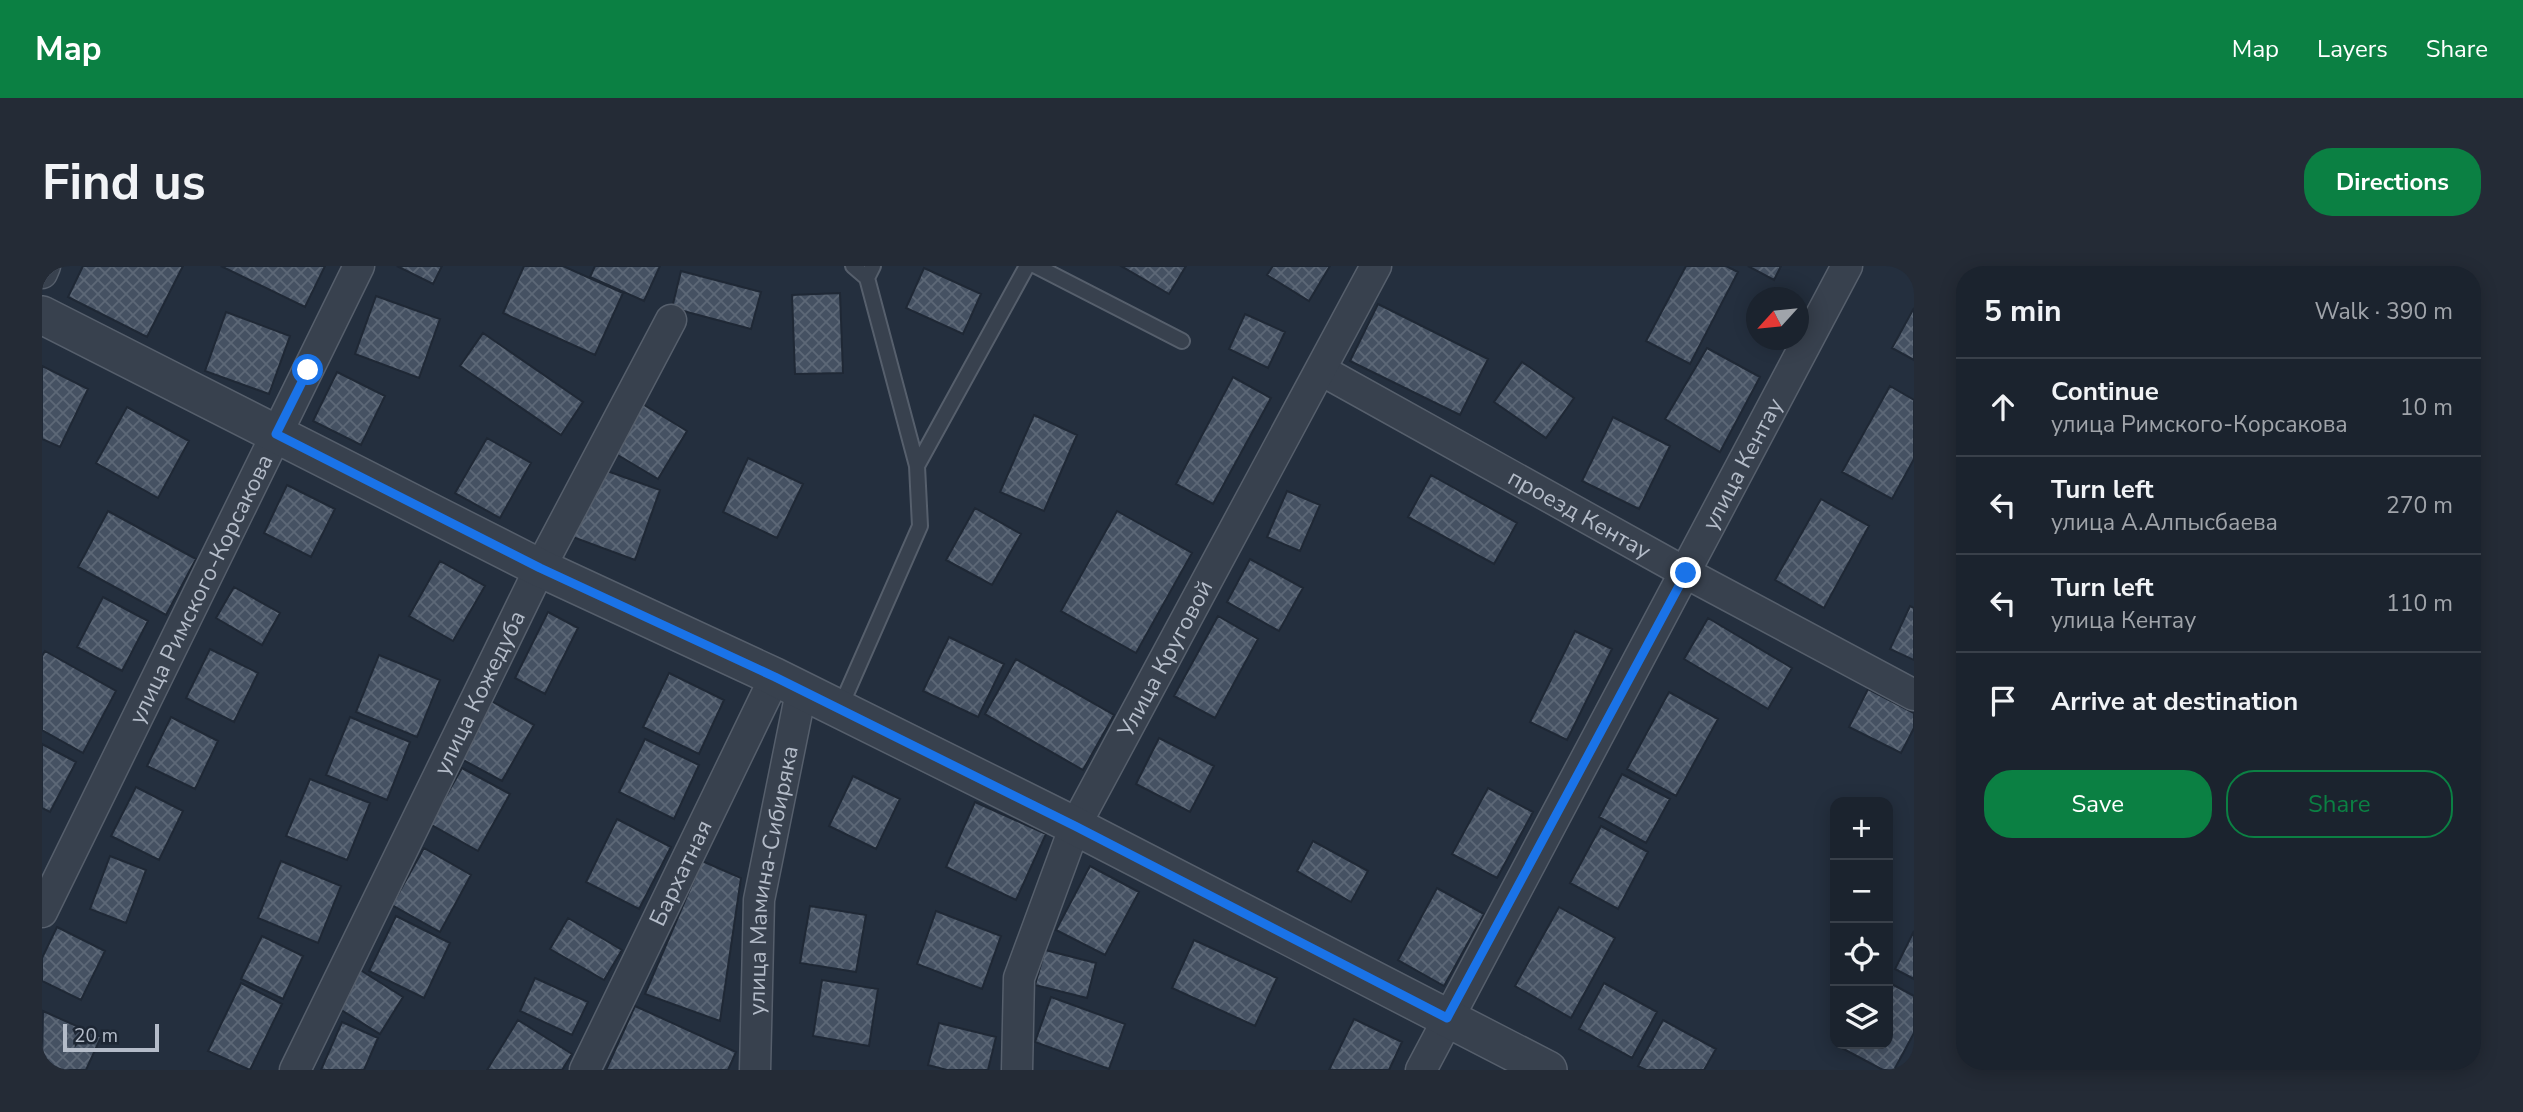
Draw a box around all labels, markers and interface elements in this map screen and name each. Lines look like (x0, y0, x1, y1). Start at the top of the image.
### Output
text: Map (35, 27, 102, 72)
text: Map (2232, 33, 2279, 65)
text: Layers (2317, 33, 2388, 65)
text: Share (2426, 33, 2488, 65)
button: Directions (2304, 148, 2481, 216)
text: Find us (42, 149, 206, 216)
north arrow (1746, 287, 1809, 350)
text: 5 min (1984, 291, 2062, 332)
text: Walk · 390 m (2314, 296, 2453, 327)
route start (292, 354, 323, 385)
text: Continue (2051, 374, 2159, 409)
icon: ahead (1984, 388, 2022, 426)
street label: улица Кентау (1694, 392, 1790, 535)
text: 10 m (2400, 392, 2453, 423)
text: улица Римского-Корсакова (2051, 409, 2348, 440)
street label: улица Римского-Корсакова (121, 449, 280, 729)
street label: проезд Кентау (1503, 462, 1657, 566)
text: Turn left (2051, 472, 2154, 507)
icon: left (1984, 486, 2022, 524)
text: 270 m (2386, 490, 2453, 521)
text: улица А.Алпысбаева (2051, 507, 2278, 538)
route end (1670, 557, 1701, 588)
text: Turn left (2051, 570, 2154, 605)
street label: Улица Круговой (1110, 575, 1220, 744)
icon: left (1984, 584, 2022, 622)
text: 110 m (2386, 588, 2453, 619)
street label: улица Кожедуба (426, 605, 532, 780)
text: улица Кентау (2051, 605, 2196, 636)
icon: arrive (1984, 682, 2022, 720)
text: Arrive at destination (2051, 684, 2298, 719)
street label: улица Мамина-Сибиряка (741, 743, 805, 1016)
button: Save (1984, 770, 2212, 838)
button: Share (2226, 770, 2453, 838)
map controls (1830, 797, 1893, 1049)
button: + (1830, 797, 1893, 860)
street label: Бархатная (642, 815, 719, 931)
button: − (1830, 860, 1893, 923)
button: locate (1830, 923, 1893, 986)
button: layers (1830, 986, 1893, 1049)
scale bar (63, 1021, 159, 1053)
text: 20 m (74, 1023, 118, 1049)

